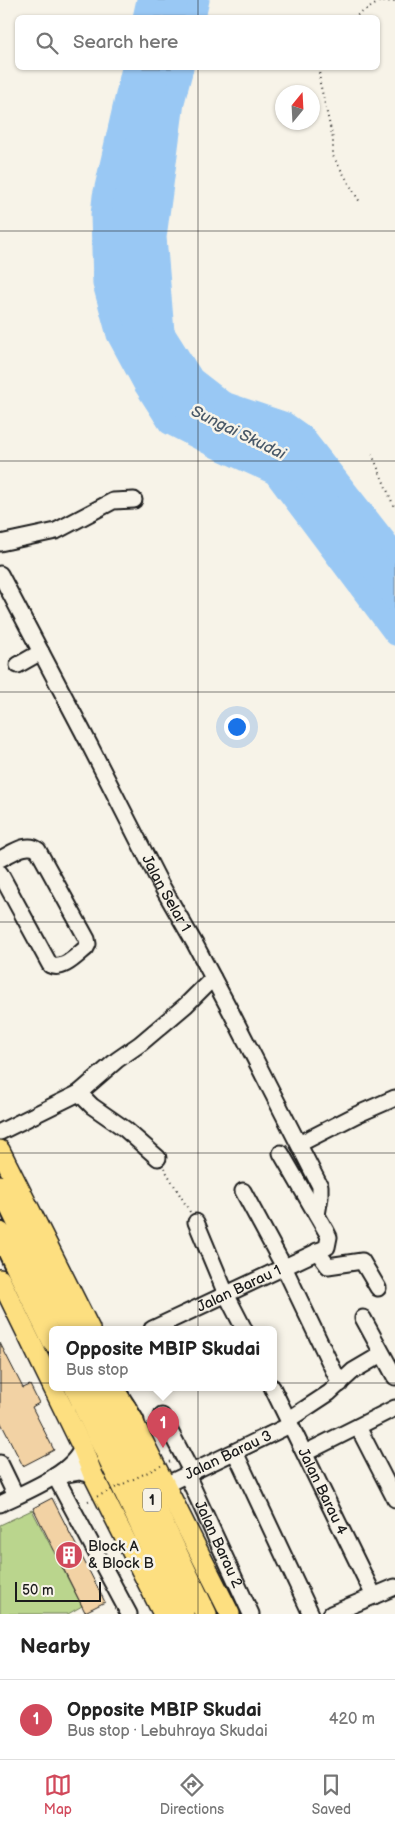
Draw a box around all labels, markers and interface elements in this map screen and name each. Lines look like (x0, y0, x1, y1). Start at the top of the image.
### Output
search box (15, 15, 380, 70)
icon: search (33, 29, 61, 57)
text: Search here (73, 31, 178, 54)
north arrow (275, 85, 320, 130)
water label: Sungai Skudai (188, 402, 290, 465)
your location (224, 714, 250, 740)
street label: Jalan Selar 1 (138, 852, 195, 935)
street label: Jalan Barau 1 (194, 1260, 284, 1316)
popup (49, 1326, 277, 1391)
text: Opposite MBIP Skudai (66, 1338, 260, 1361)
text: Bus stop (66, 1361, 129, 1380)
pin: 1 (147, 1407, 179, 1448)
street label: Jalan Barau 3 (181, 1426, 275, 1484)
street label: Jalan Barau 4 (294, 1445, 352, 1538)
road number: 1 (143, 1488, 161, 1512)
street label: Jalan Barau 2 (190, 1497, 247, 1591)
place label: Block A & Block B (88, 1537, 154, 1573)
building icon: Block A & Block B (54, 1540, 84, 1570)
scale bar (15, 1579, 101, 1602)
text: 50 m (22, 1582, 54, 1599)
text: Nearby (20, 1634, 90, 1659)
text: Opposite MBIP Skudai (67, 1699, 262, 1722)
text: 1 (33, 1710, 39, 1729)
text: 420 m (329, 1710, 375, 1729)
text: Bus stop · Lebuhraya Skudai (67, 1722, 268, 1741)
tab: Map (44, 1771, 72, 1818)
tab: Directions (160, 1771, 224, 1818)
tab: Saved (312, 1771, 351, 1818)

